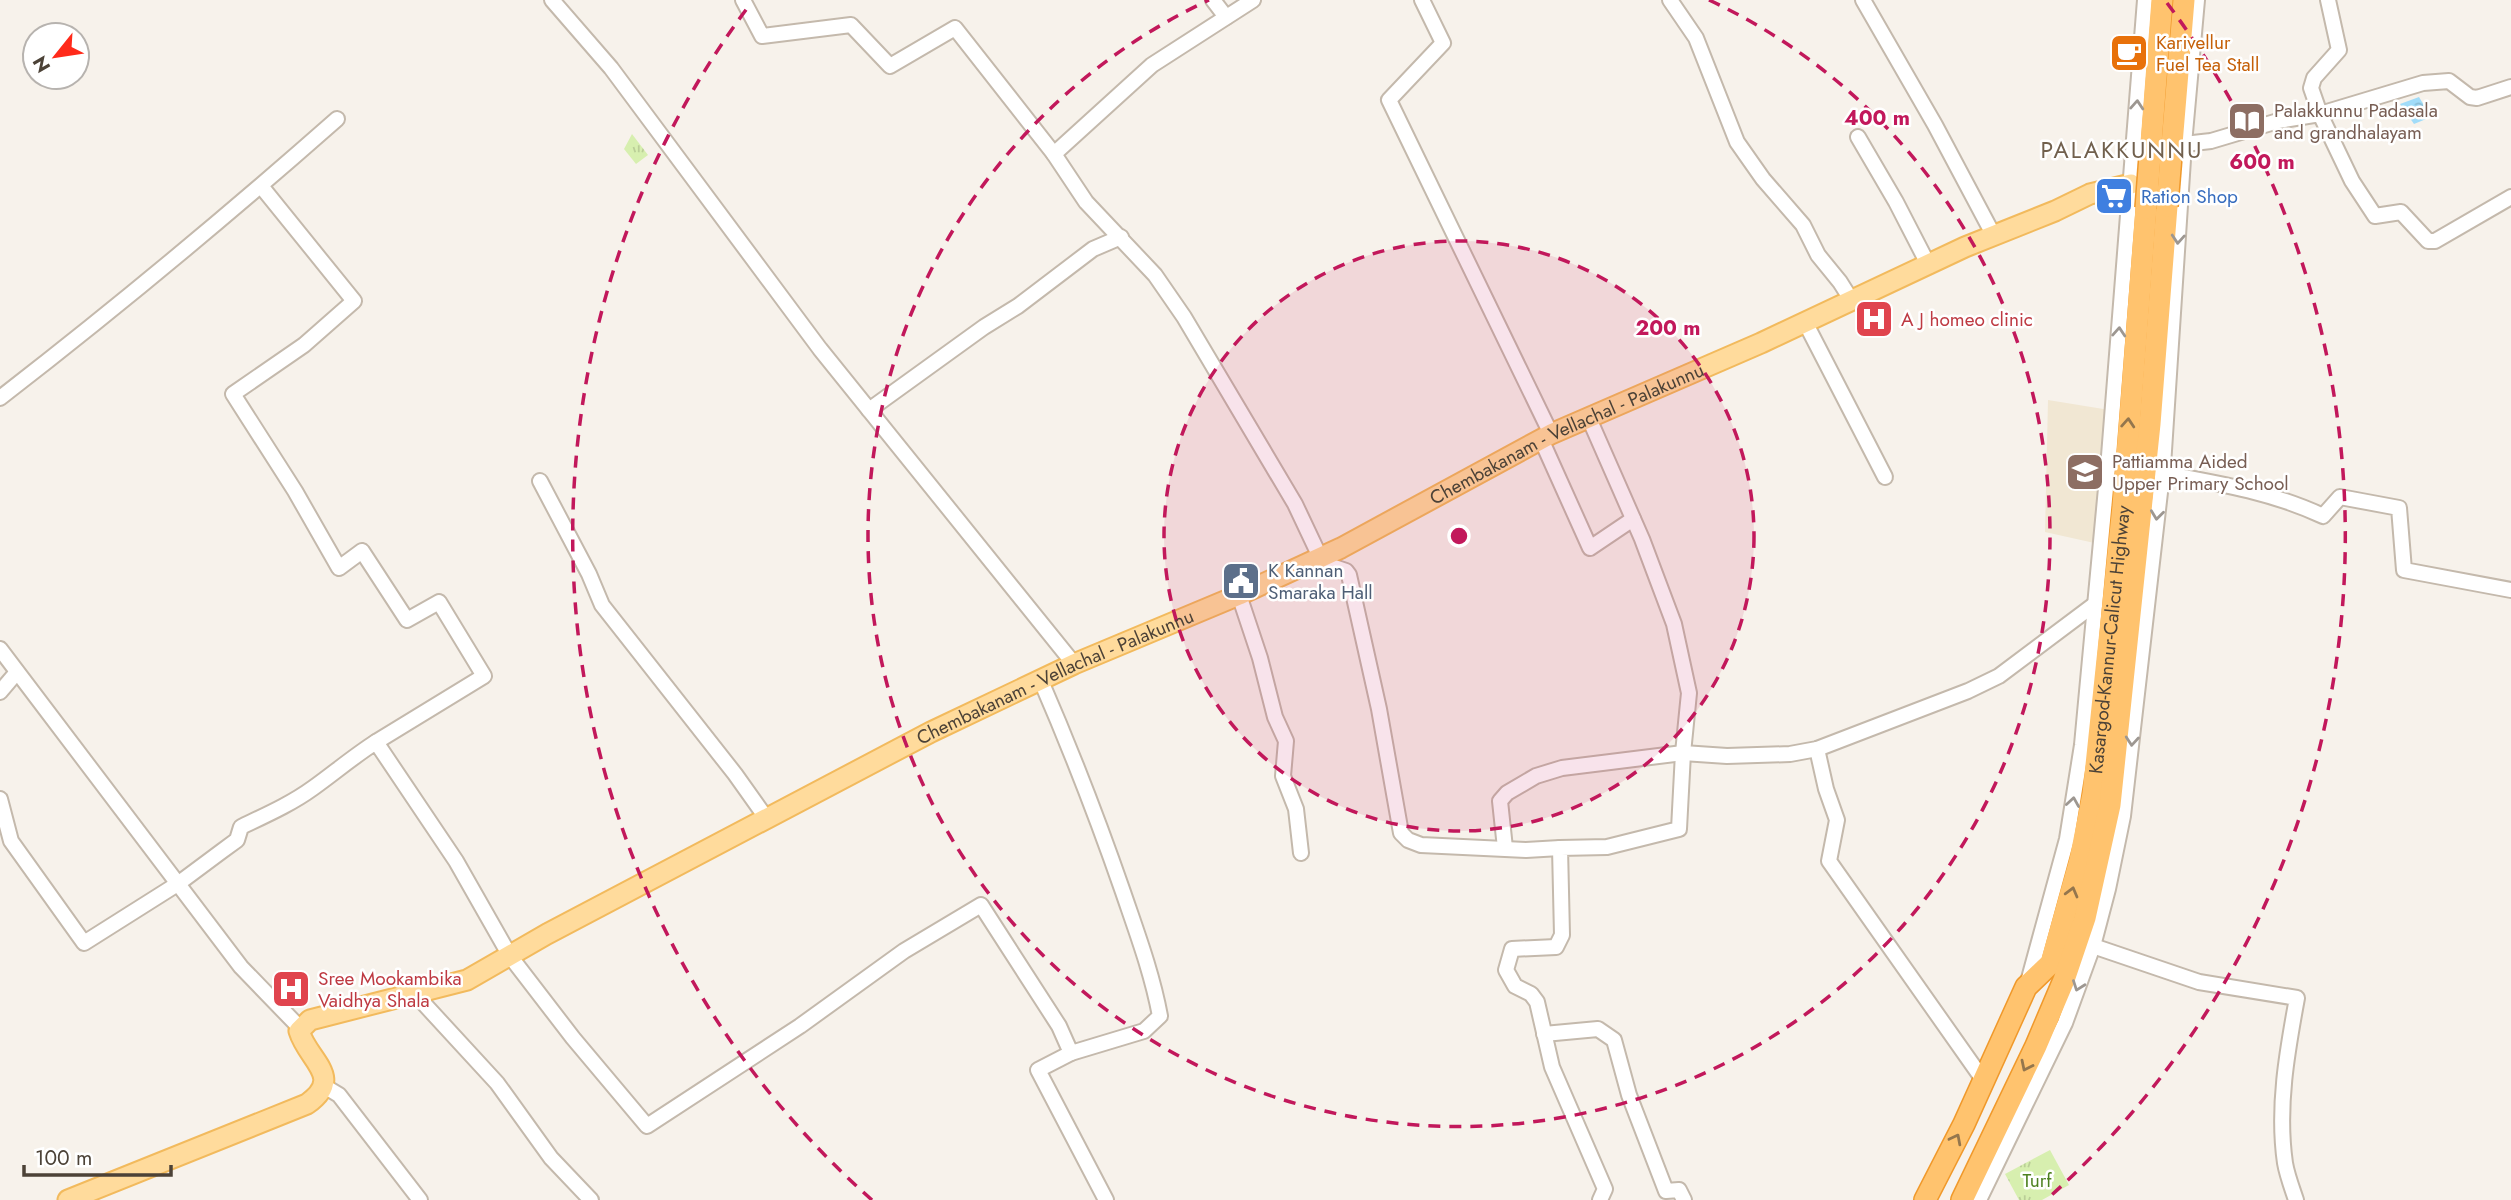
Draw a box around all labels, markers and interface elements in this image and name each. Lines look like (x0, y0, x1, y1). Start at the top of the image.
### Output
north arrow (21, 21, 91, 91)
place label: Karivellur Fuel Tea Stall (2156, 29, 2259, 78)
cafe icon: Karivellur Fuel Tea Stall (2108, 32, 2150, 74)
text: N (26, 51, 57, 78)
place label: Palakkunnu Padasala and grandhalayam (2274, 97, 2438, 146)
one-way arrow (2129, 100, 2144, 111)
library icon: Palakkunnu Padasala and grandhalayam (2226, 100, 2268, 142)
text: 400 m (1844, 103, 1910, 133)
district label: PALAKKUNNU (2041, 133, 2203, 167)
text: 600 m (2229, 147, 2295, 177)
supermarket icon: Ration Shop (2093, 175, 2135, 217)
place label: Ration Shop (2141, 183, 2238, 210)
one-way arrow (2171, 234, 2186, 245)
hospital icon: A J homeo clinic (1853, 298, 1895, 340)
place label: A J homeo clinic (1901, 306, 2033, 333)
text: 200 m (1635, 313, 1701, 343)
one-way arrow (2111, 326, 2126, 337)
street label: Chembakanam - Vellachal - Palakunnu (1425, 356, 1708, 511)
one-way arrow (2120, 417, 2135, 428)
place label: Pattiamma Aided Upper Primary School (2112, 448, 2289, 497)
school or university icon: Pattiamma Aided Upper Primary School (2064, 451, 2106, 493)
street label: Kasargod-Kannur-Calicut Highway (2082, 503, 2137, 775)
one-way arrow (2149, 509, 2164, 520)
centre of rings (1447, 524, 1471, 548)
place label: K Kannan Smaraka Hall (1268, 557, 1373, 606)
public building icon: K Kannan Smaraka Hall (1220, 560, 1262, 602)
street label: Chembakanam - Vellachal - Palakunnu (911, 602, 1198, 751)
one-way arrow (2125, 736, 2140, 747)
one-way arrow (2065, 796, 2080, 808)
one-way arrow (2064, 886, 2078, 898)
place label: Sree Mookambika Vaidhya Shala (318, 965, 462, 1014)
hospital icon: Sree Mookambika Vaidhya Shala (270, 968, 312, 1010)
one-way arrow (2072, 979, 2086, 992)
one-way arrow (2021, 1059, 2035, 1071)
scale bar (24, 1134, 172, 1178)
one-way arrow (1947, 1134, 1961, 1146)
text: 100 m (35, 1143, 92, 1173)
park label: Turf (2022, 1167, 2052, 1194)

